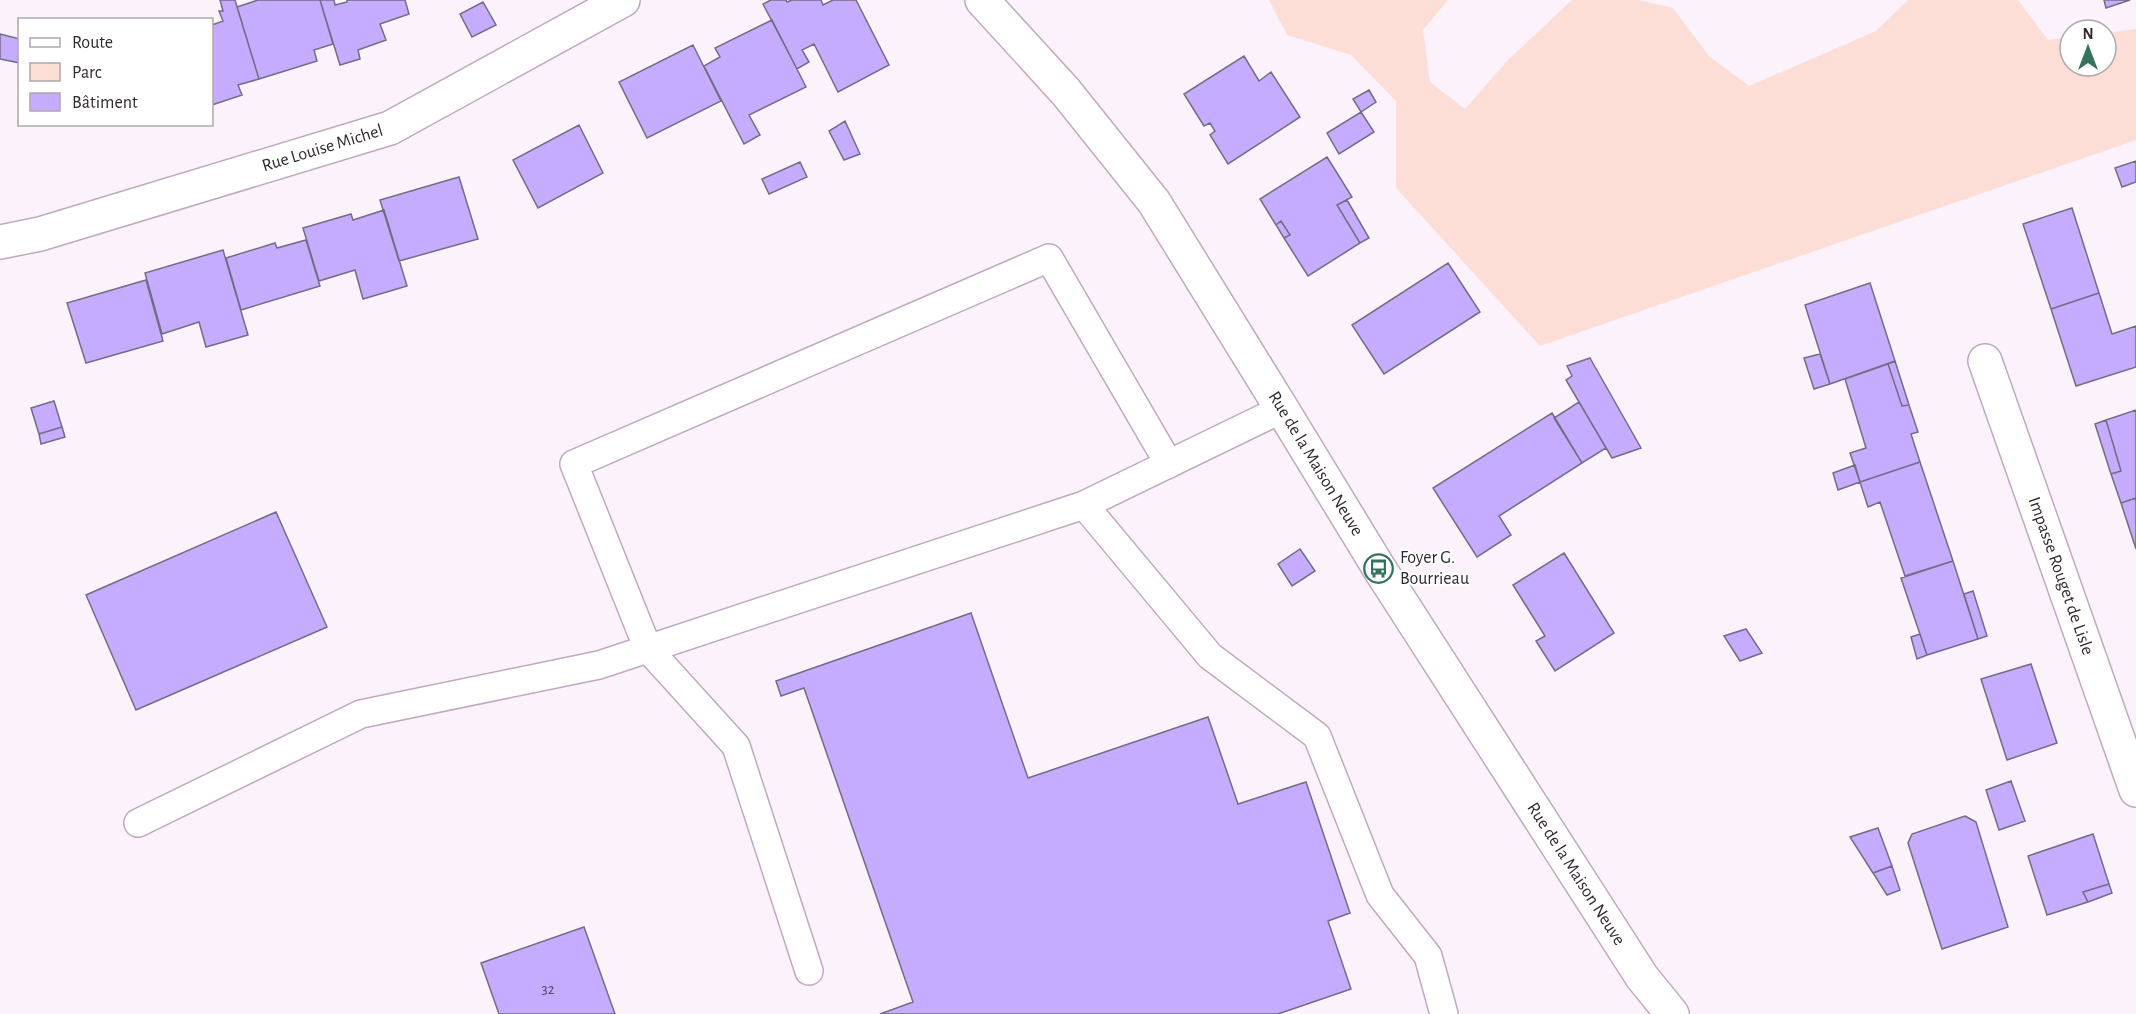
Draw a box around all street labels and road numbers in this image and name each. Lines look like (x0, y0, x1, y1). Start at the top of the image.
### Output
street label: Rue Louise Michel (260, 122, 385, 175)
street label: Rue de la Maison Neuve (1265, 388, 1366, 539)
street label: Impasse Rouget de Lisle (2025, 495, 2097, 658)
street label: Rue de la Maison Neuve (1523, 800, 1628, 949)

